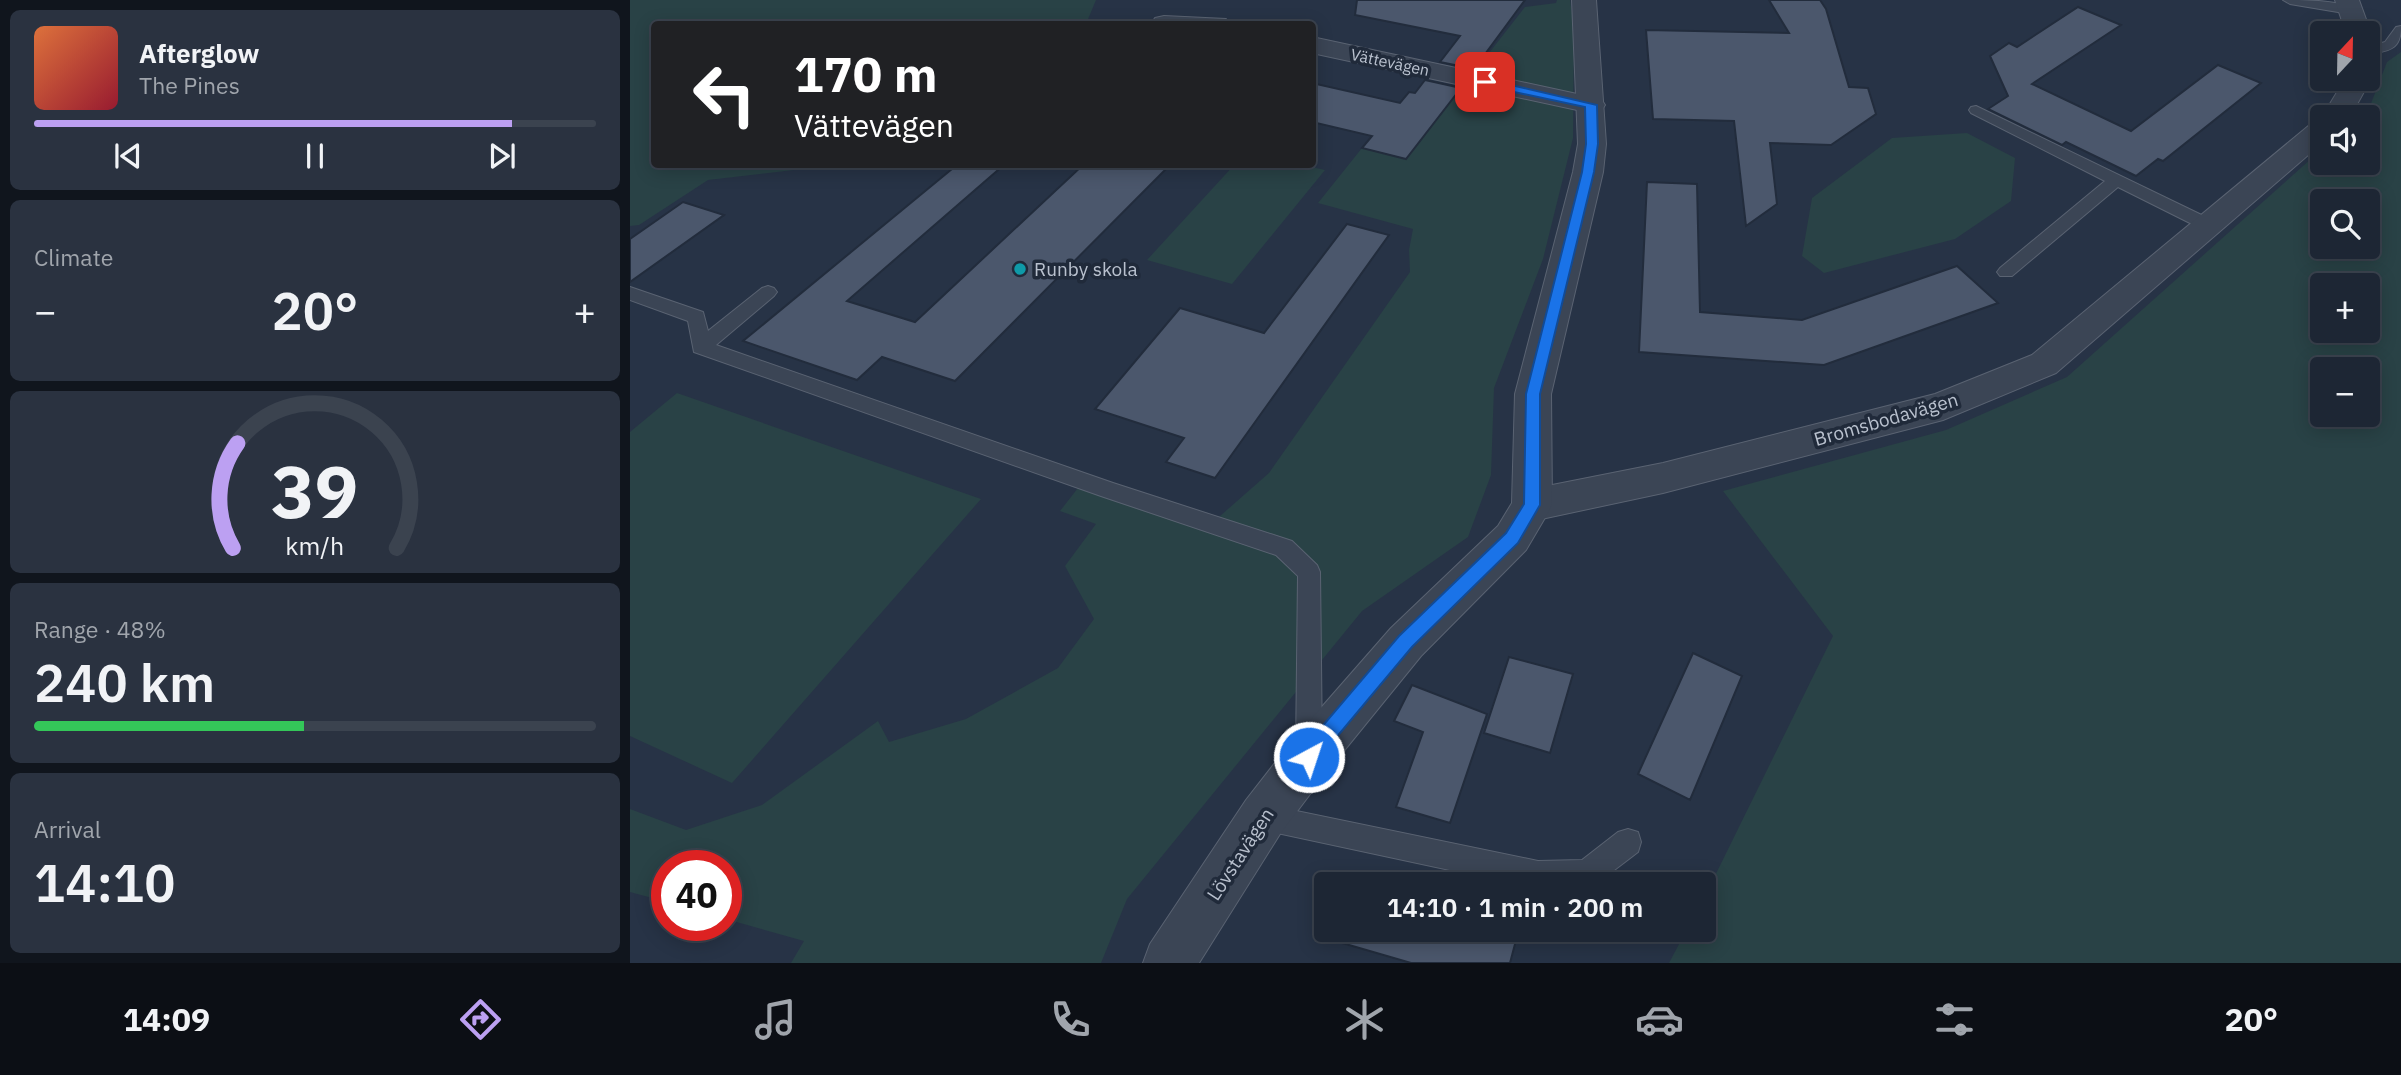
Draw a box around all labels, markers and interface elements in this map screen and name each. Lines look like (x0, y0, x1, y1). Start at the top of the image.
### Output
north arrow (2310, 21, 2380, 91)
map controls (2310, 21, 2380, 427)
text: Afterglow (139, 36, 259, 70)
text: 170 m (794, 42, 938, 105)
street label: Vättevägen (1349, 44, 1431, 80)
icon: left (679, 49, 770, 140)
pin (1455, 52, 1515, 112)
icon: arrive (1466, 63, 1504, 101)
text: The Pines (139, 70, 240, 100)
text: Vättevägen (794, 104, 954, 146)
button: sound (2310, 105, 2380, 175)
icon: previous (109, 137, 147, 175)
icon: pause (296, 137, 334, 175)
icon: next (483, 137, 521, 175)
button: search (2310, 189, 2380, 259)
text: Climate (34, 242, 113, 272)
place label: Runby skola (1034, 257, 1138, 281)
marker: Runby skola (1012, 261, 1028, 277)
button: + (2310, 273, 2380, 343)
text: 20° (272, 277, 358, 344)
text: − (34, 286, 57, 335)
text: + (573, 286, 596, 335)
button: − (2310, 357, 2380, 427)
street label: Bromsbodavägen (1811, 387, 1961, 451)
text: 39 (271, 443, 359, 538)
text: km/h (286, 528, 344, 561)
text: Range · 48% (34, 614, 166, 644)
text: 240 km (34, 649, 215, 716)
position arrow (1272, 720, 1346, 794)
street label: Lövstavägen (1201, 803, 1279, 905)
text: Arrival (34, 814, 101, 844)
text: 14:10 (34, 849, 175, 916)
speed limit sign: 40 (651, 850, 742, 941)
text: 14:10 · 1 min · 200 m (1387, 890, 1643, 924)
icon: directions (456, 995, 505, 1044)
icon: music (751, 995, 800, 1044)
icon: phone (1046, 995, 1095, 1044)
icon: climate (1340, 995, 1389, 1044)
icon: car (1635, 995, 1684, 1044)
icon: filters (1930, 995, 1979, 1044)
text: 14:09 (123, 998, 210, 1040)
text: 20° (2225, 998, 2278, 1040)

